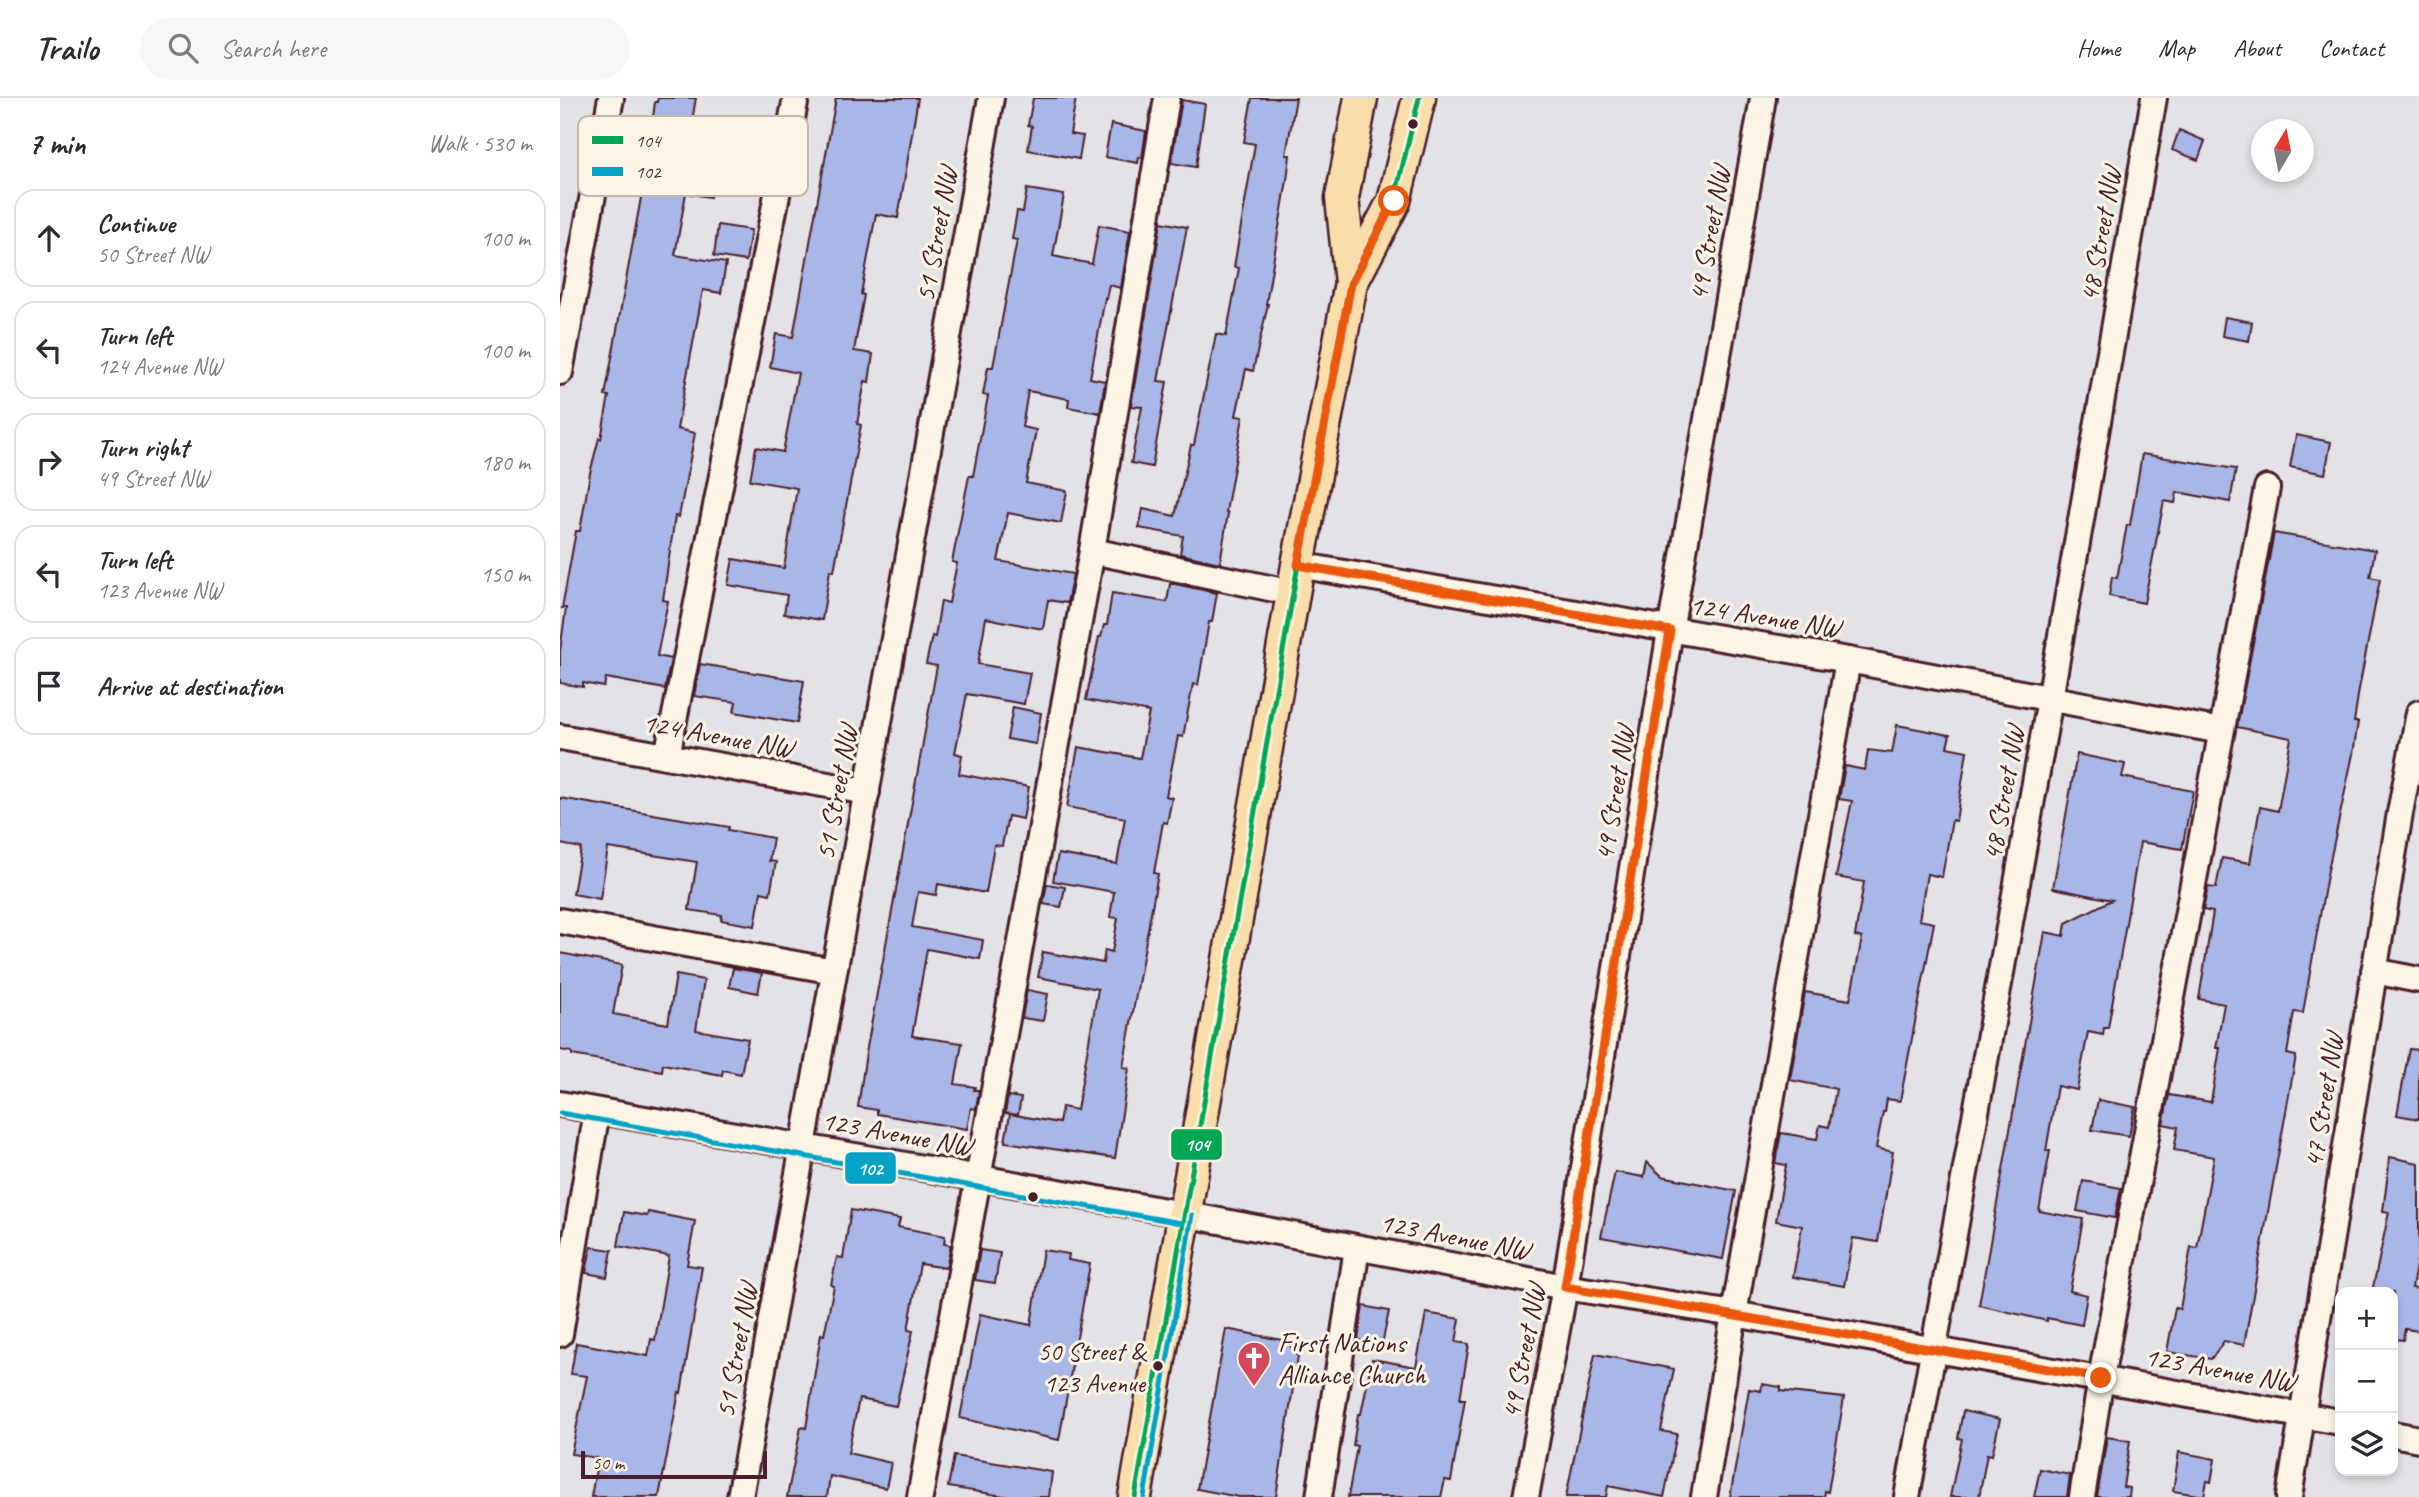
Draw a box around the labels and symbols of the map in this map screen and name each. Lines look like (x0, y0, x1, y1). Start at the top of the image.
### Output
legend (578, 116, 808, 196)
unlabelled marker (1406, 117, 1420, 131)
north arrow (2251, 119, 2314, 182)
text: 104 (635, 129, 663, 153)
text: 102 (635, 160, 662, 184)
street label: 49 Street NW (1680, 160, 1739, 303)
street label: 51 Street NW (907, 161, 966, 304)
street label: 48 Street NW (2071, 161, 2130, 304)
route start (1378, 185, 1409, 216)
street label: 124 Avenue NW (1687, 587, 1846, 646)
street label: 124 Avenue NW (640, 705, 799, 766)
street label: 51 Street NW (807, 719, 866, 862)
street label: 49 Street NW (1586, 720, 1642, 863)
street label: 48 Street NW (1974, 720, 2033, 863)
street label: 47 Street NW (2295, 1027, 2351, 1170)
street label: 123 Avenue NW (819, 1103, 978, 1164)
line badge: 104 (1170, 1128, 1223, 1161)
text: 104 (1184, 1133, 1212, 1157)
line badge: 102 (844, 1151, 897, 1185)
text: 102 (857, 1157, 885, 1181)
unlabelled marker (1026, 1190, 1040, 1204)
street label: 123 Avenue NW (1377, 1204, 1536, 1268)
street label: 51 Street NW (707, 1277, 766, 1420)
street label: 49 Street NW (1493, 1278, 1554, 1421)
place label: First Nations Alliance Church (1278, 1325, 1427, 1392)
place label: 50 Street & 123 Avenue (1038, 1335, 1148, 1400)
church icon: First Nations Alliance Church (1235, 1339, 1273, 1388)
street label: 123 Avenue NW (2142, 1339, 2301, 1400)
marker: 50 Street & 123 Avenue (1151, 1359, 1165, 1373)
route end (2085, 1362, 2116, 1393)
scale bar (581, 1448, 766, 1480)

